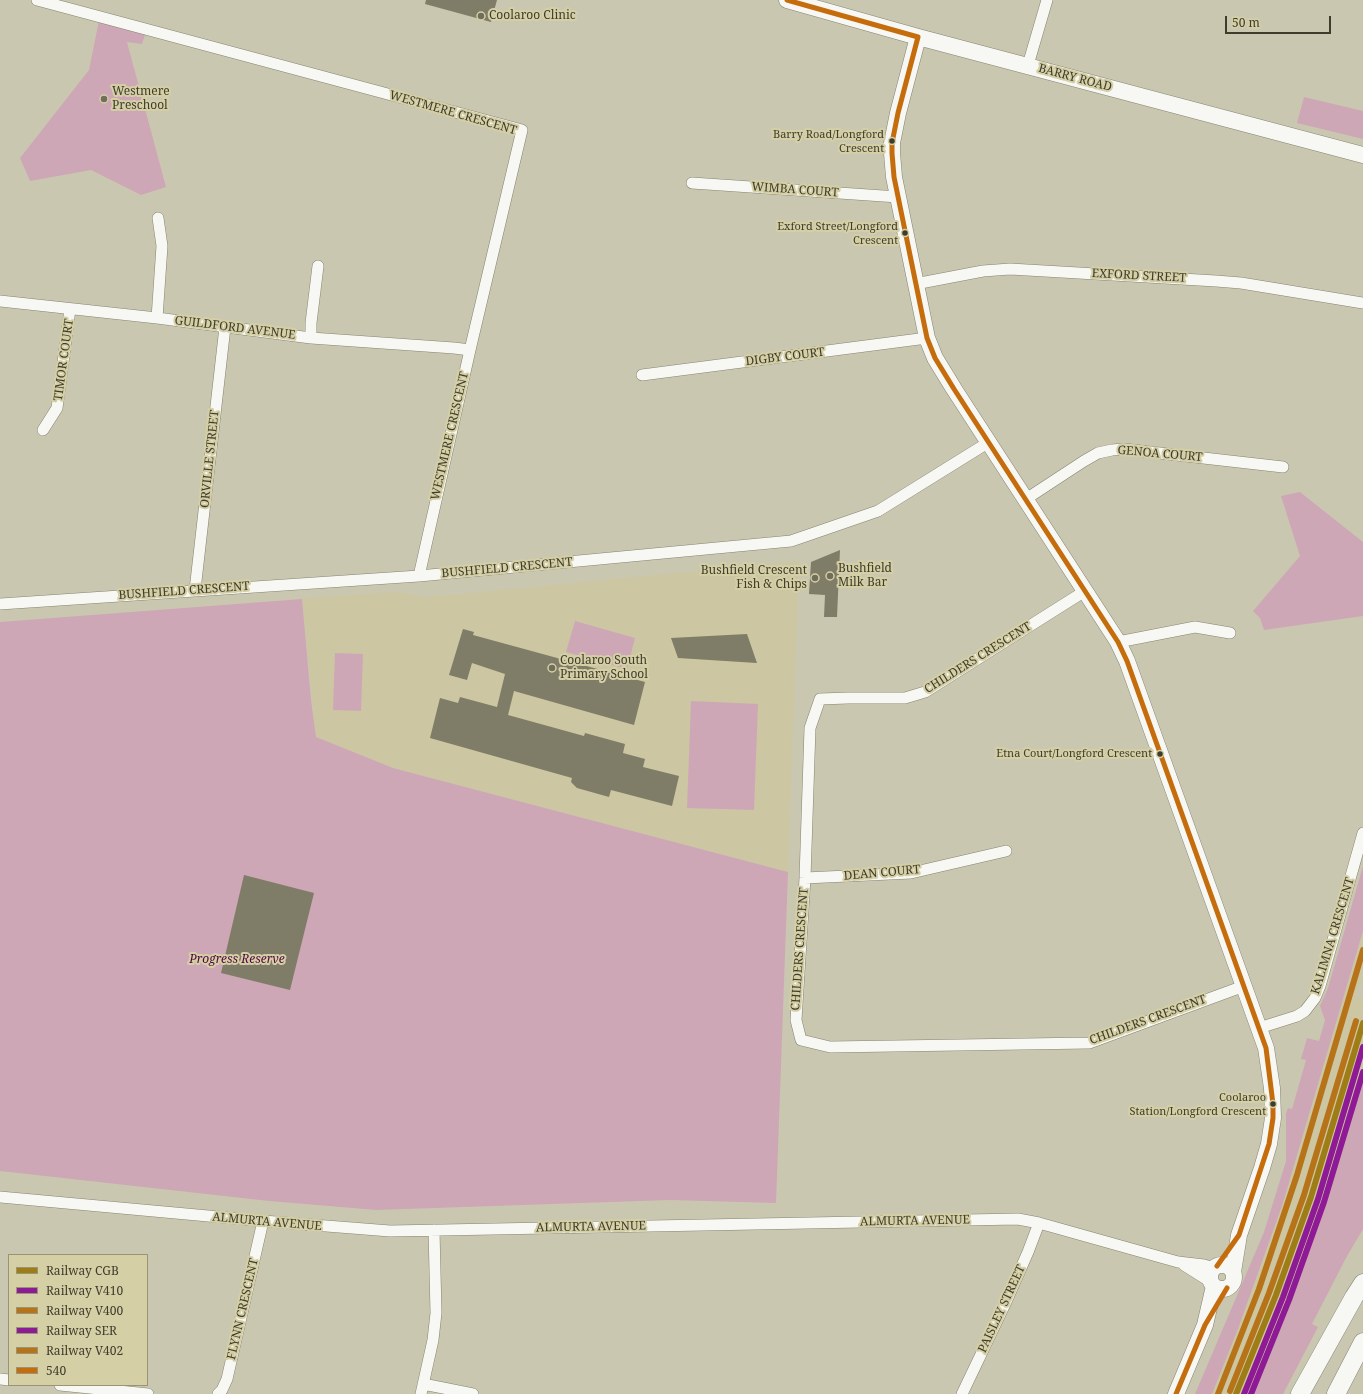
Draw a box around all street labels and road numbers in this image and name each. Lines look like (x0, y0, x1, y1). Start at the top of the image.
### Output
street label: BARRY ROAD (1037, 61, 1113, 95)
street label: WESTMERE CRESCENT (388, 88, 518, 138)
street label: WIMBA COURT (751, 180, 839, 200)
street label: EXFORD STREET (1091, 266, 1187, 286)
street label: GUILDFORD AVENUE (174, 313, 296, 343)
street label: TIMOR COURT (51, 318, 77, 402)
street label: DIGBY COURT (745, 345, 825, 369)
street label: WESTMERE CRESCENT (428, 370, 472, 502)
street label: ORVILLE STREET (198, 409, 222, 509)
street label: GENOA COURT (1117, 443, 1203, 465)
street label: BUSHFIELD CRESCENT (441, 555, 573, 581)
street label: BUSHFIELD CRESCENT (118, 579, 250, 603)
street label: CHILDERS CRESCENT (922, 619, 1034, 697)
street label: DEAN COURT (843, 862, 921, 884)
street label: KALIMNA CRESCENT (1308, 876, 1358, 996)
street label: CHILDERS CRESCENT (789, 887, 811, 1011)
street label: CHILDERS CRESCENT (1088, 992, 1208, 1048)
street label: ALMURTA AVENUE (212, 1210, 322, 1234)
street label: ALMURTA AVENUE (860, 1213, 970, 1229)
street label: ALMURTA AVENUE (536, 1219, 646, 1235)
street label: FLYNN CRESCENT (224, 1257, 262, 1361)
street label: PAISLEY STREET (975, 1263, 1029, 1355)

